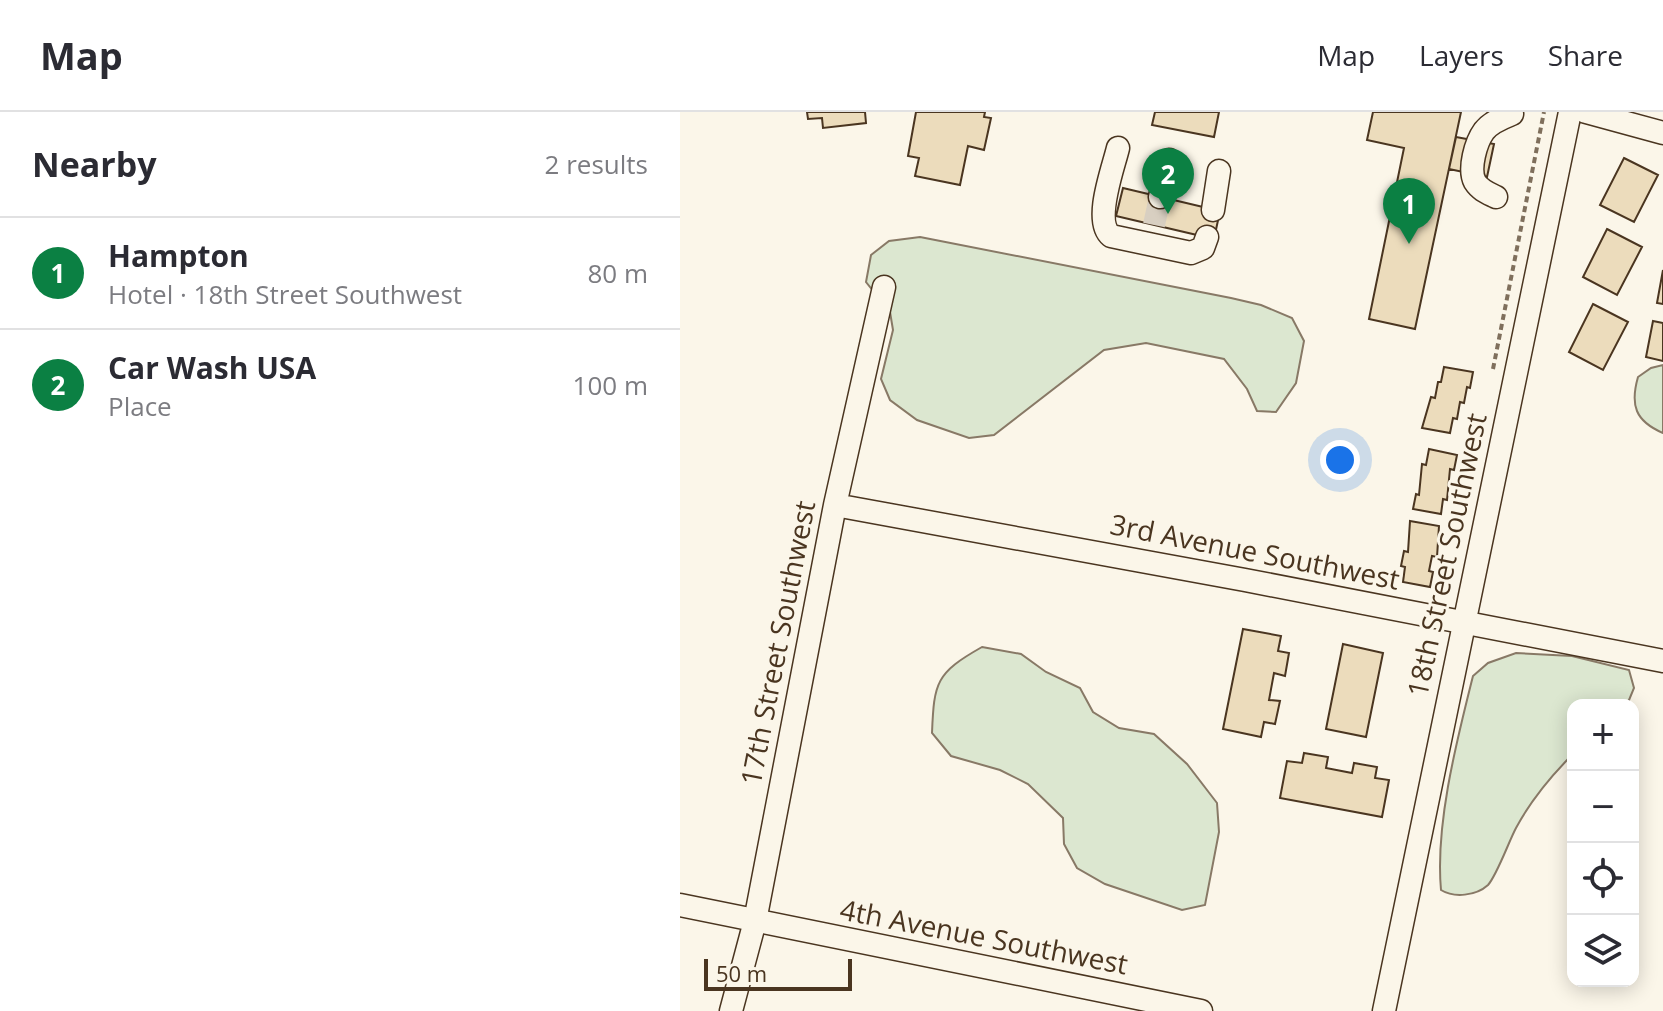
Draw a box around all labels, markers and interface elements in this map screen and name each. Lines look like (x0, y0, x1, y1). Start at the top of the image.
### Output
text: Map (40, 29, 123, 81)
text: Map (1317, 36, 1375, 74)
text: Layers (1419, 36, 1504, 74)
text: Share (1548, 36, 1623, 74)
text: Nearby (32, 141, 157, 187)
text: 2 results (545, 146, 648, 182)
pin: 2 (1142, 148, 1194, 214)
pin: 1 (1383, 178, 1435, 244)
text: Hampton (108, 235, 249, 276)
text: 1 (51, 255, 65, 291)
text: 80 m (587, 255, 648, 291)
text: Hotel · 18th Street Southwest (108, 276, 462, 312)
text: Car Wash USA (108, 347, 316, 388)
text: 2 (51, 367, 65, 403)
text: 100 m (573, 367, 648, 403)
text: Place (108, 388, 172, 424)
street label: 18th Street Southwest (1397, 409, 1495, 700)
your location (1320, 440, 1360, 480)
street label: 17th Street Southwest (731, 497, 823, 788)
street label: 3rd Avenue Southwest (1107, 504, 1403, 598)
map controls (1567, 699, 1639, 987)
button: + (1567, 699, 1639, 771)
button: − (1567, 771, 1639, 843)
button: locate (1567, 843, 1639, 915)
street label: 4th Avenue Southwest (837, 889, 1131, 983)
button: layers (1567, 915, 1639, 987)
scale bar (704, 955, 852, 991)
text: 50 m (716, 958, 767, 988)

